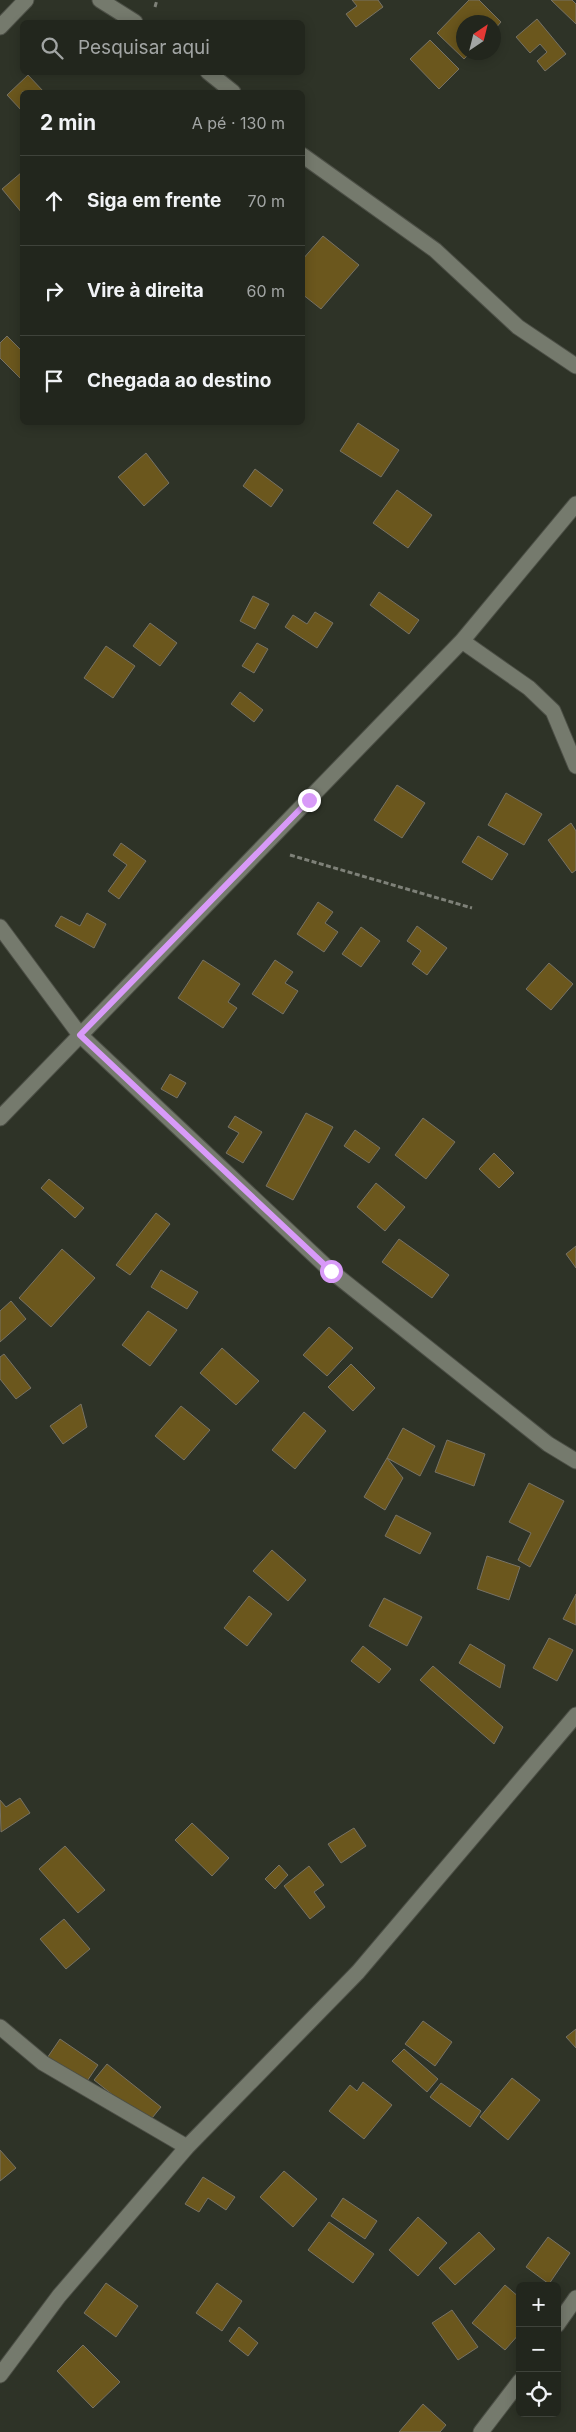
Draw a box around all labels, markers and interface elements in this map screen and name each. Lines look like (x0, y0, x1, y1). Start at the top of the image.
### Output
north arrow (456, 15, 501, 60)
search box (20, 20, 305, 75)
icon: search (38, 34, 66, 62)
text: Pesquisar aqui (78, 36, 210, 59)
text: 2 min (40, 110, 96, 135)
text: A pé · 130 m (192, 113, 285, 133)
icon: ahead (40, 187, 68, 215)
text: Siga em frente (87, 189, 221, 212)
text: 70 m (248, 191, 285, 211)
icon: right (40, 277, 68, 305)
text: Vire à direita (87, 279, 204, 302)
text: 60 m (246, 281, 285, 301)
icon: arrive (40, 367, 68, 395)
text: Chegada ao destino (87, 369, 271, 392)
route end (298, 789, 321, 812)
route start (320, 1260, 343, 1283)
map controls (516, 2282, 561, 2417)
button: + (516, 2282, 561, 2327)
button: − (516, 2327, 561, 2372)
button: locate (516, 2372, 561, 2417)

